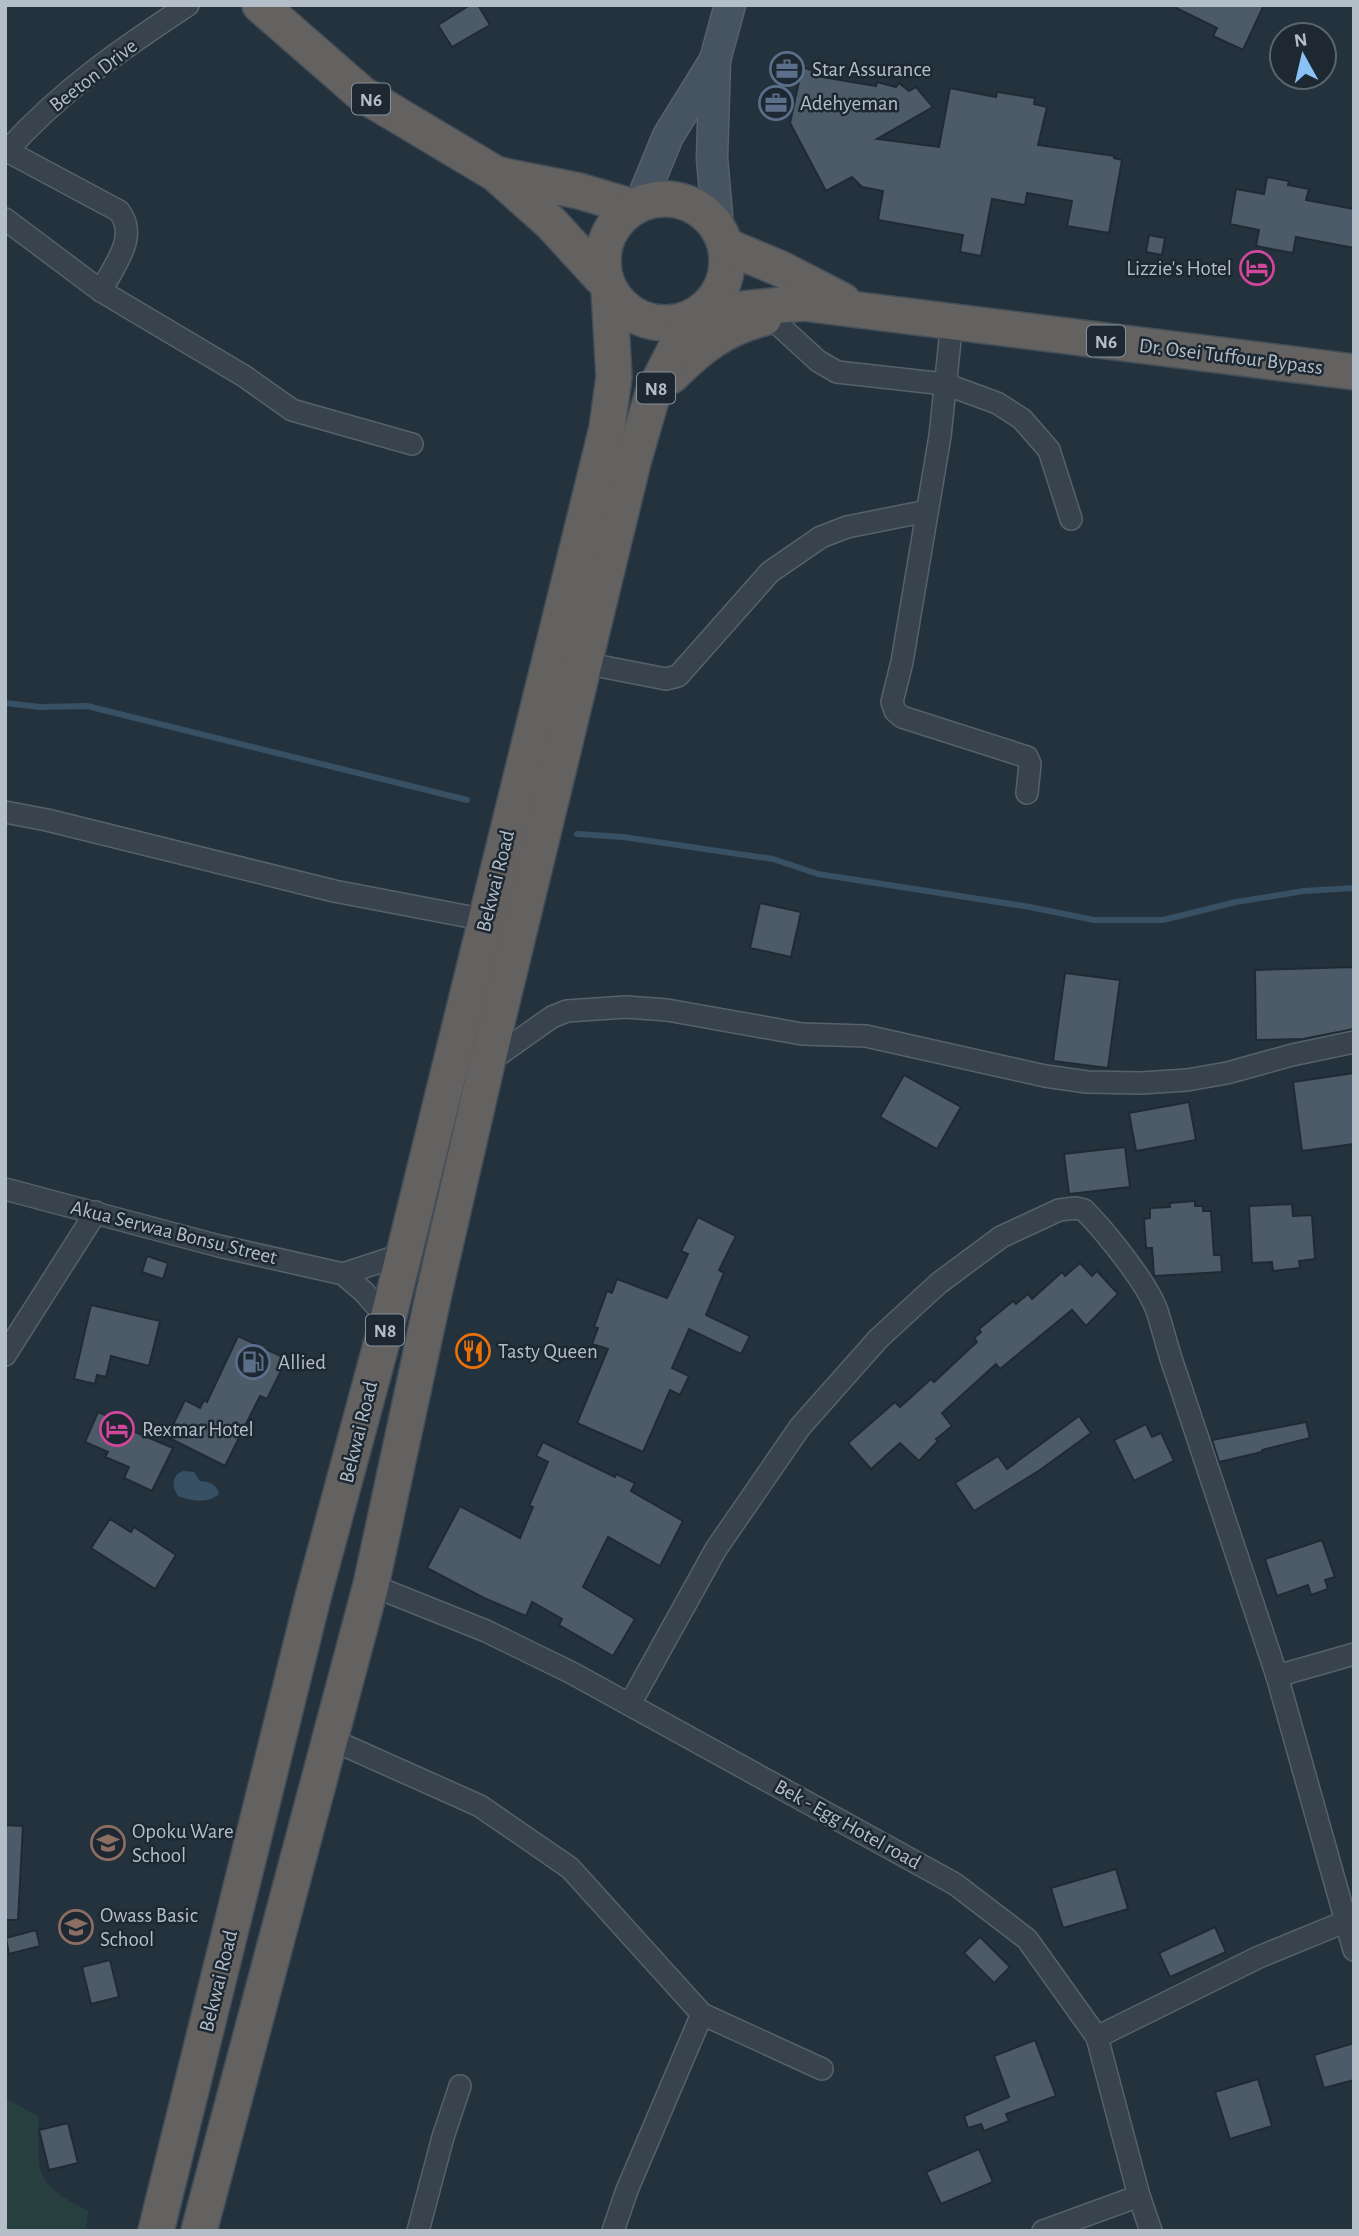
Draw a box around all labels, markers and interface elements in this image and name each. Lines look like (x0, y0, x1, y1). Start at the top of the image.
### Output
north arrow (1268, 21, 1338, 91)
text: N (1293, 30, 1309, 51)
street label: Beeton Drive (46, 35, 141, 116)
office icon: Star Assurance (768, 50, 806, 88)
place label: Star Assurance (812, 59, 931, 80)
road number: N6 (352, 83, 390, 114)
office icon: Adehyeman (757, 84, 795, 122)
place label: Adehyeman (800, 93, 898, 114)
hotel icon: Lizzie's Hotel (1238, 249, 1276, 287)
place label: Lizzie's Hotel (1126, 258, 1232, 279)
road number: N6 (1087, 326, 1125, 356)
street label: Dr. Osei Tuffour Bypass (1138, 335, 1324, 378)
road number: N8 (637, 372, 675, 404)
street label: Bekwai Road (473, 828, 518, 934)
street label: Akua Serwaa Bonsu Street (69, 1197, 279, 1268)
road number: N8 (366, 1314, 404, 1346)
restaurant icon: Tasty Queen (454, 1332, 492, 1370)
place label: Tasty Queen (498, 1341, 598, 1362)
fuel station icon: Allied (234, 1343, 272, 1381)
place label: Allied (278, 1352, 326, 1373)
street label: Bekwai Road (336, 1379, 381, 1485)
hotel icon: Rexmar Hotel (98, 1410, 136, 1448)
place label: Rexmar Hotel (142, 1419, 254, 1440)
street label: Bek - Egg Hotel road (771, 1776, 924, 1873)
place label: Opoku Ware School (132, 1821, 234, 1866)
school or university icon: Opoku Ware School (89, 1824, 127, 1862)
place label: Owass Basic School (100, 1905, 198, 1950)
school or university icon: Owass Basic School (57, 1908, 95, 1946)
street label: Bekwai Road (196, 1928, 241, 2034)

